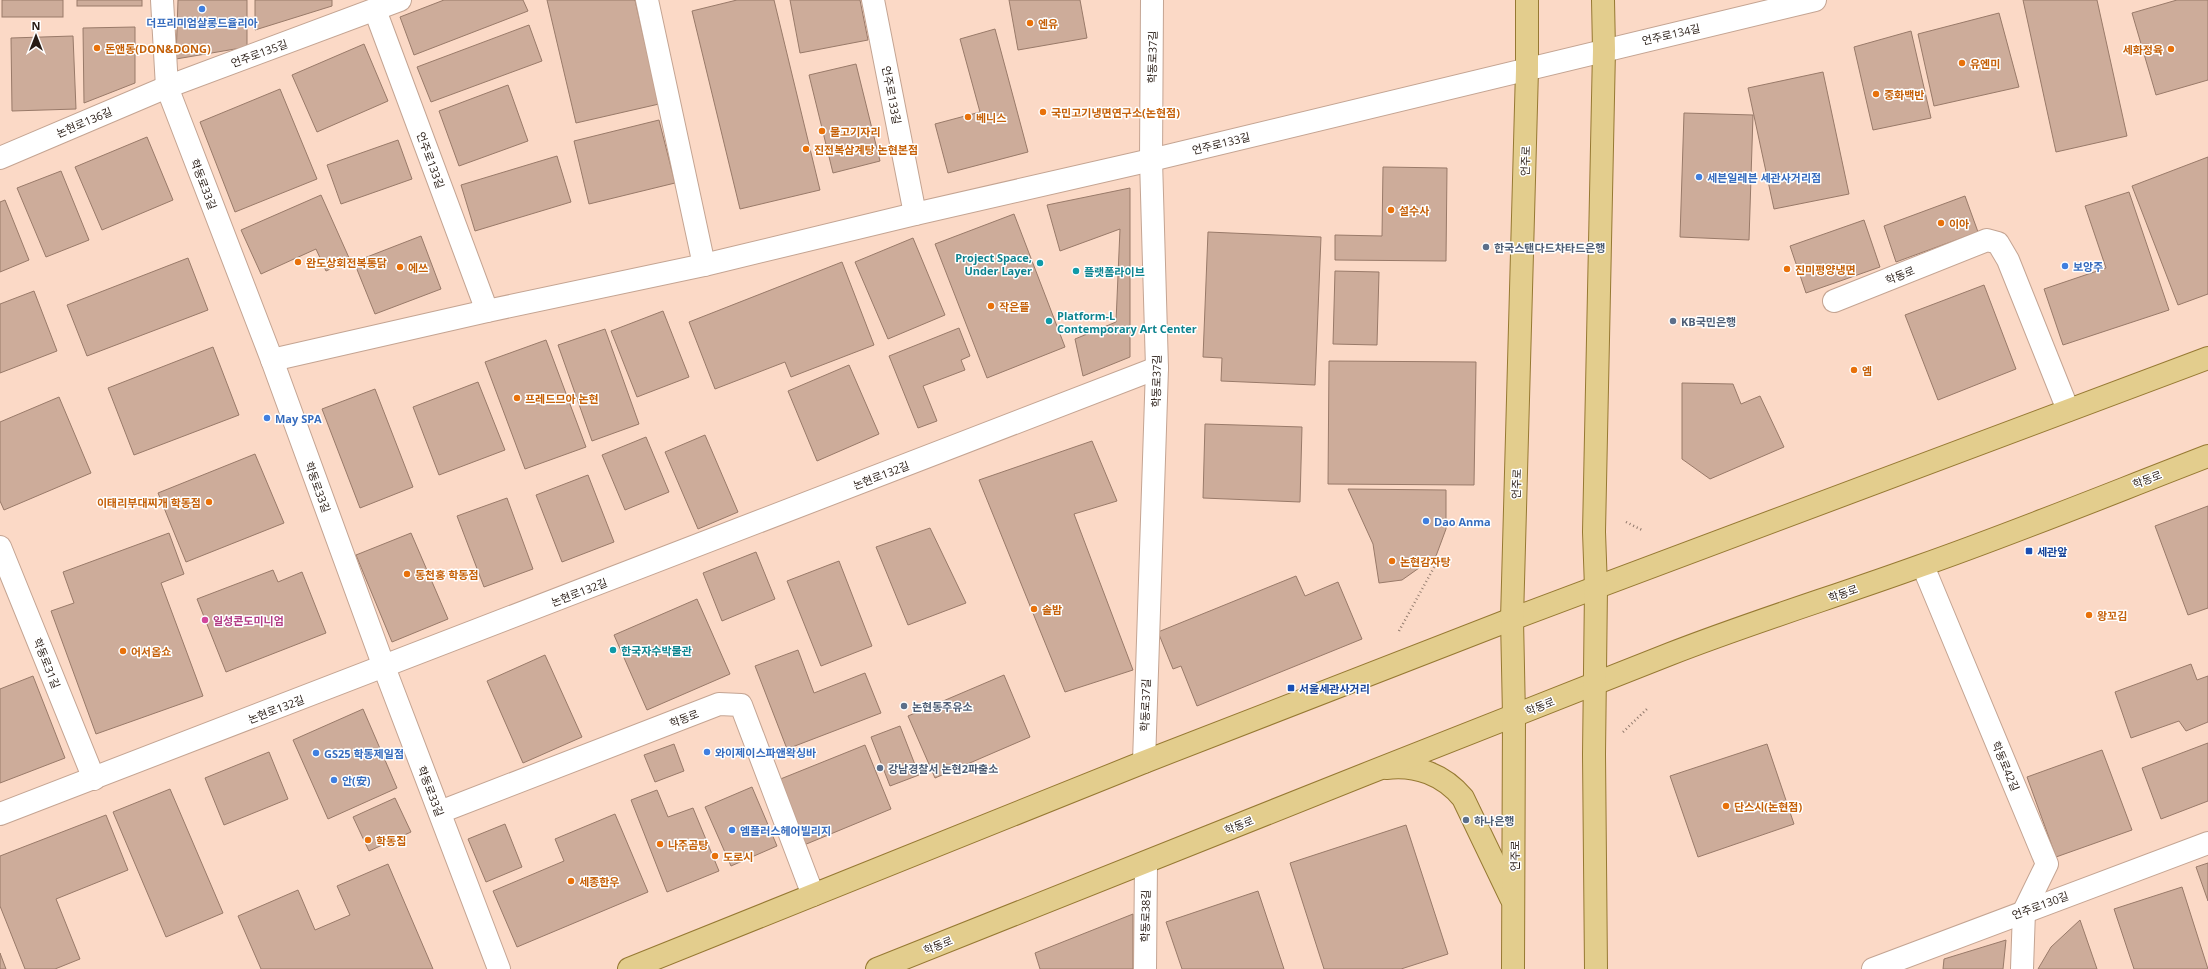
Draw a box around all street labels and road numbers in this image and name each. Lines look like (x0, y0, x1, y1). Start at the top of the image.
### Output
street label: 언주로134길 (1640, 20, 1702, 48)
street label: 학동로37길 (1144, 30, 1160, 84)
street label: 언주로135길 (229, 36, 289, 70)
street label: 언주로133길 (879, 64, 905, 126)
street label: 논현로136길 (54, 103, 114, 141)
street label: 언주로133길 (1190, 129, 1252, 157)
street label: 언주로133길 (414, 130, 448, 190)
street label: 언주로 (1517, 146, 1533, 176)
street label: 학동로33길 (187, 157, 221, 211)
street label: 학동로 (1883, 262, 1917, 288)
street label: 학동로37길 (1148, 354, 1164, 408)
street label: 논현로132길 (851, 457, 911, 493)
street label: 학동로33길 (302, 460, 334, 514)
street label: 학동로 (2130, 467, 2164, 491)
street label: 언주로 (1508, 469, 1524, 499)
street label: 논현로132길 (549, 574, 609, 610)
street label: 학동로 (1826, 581, 1860, 605)
street label: 학동로31길 (30, 636, 64, 690)
street label: 학동로37길 (1137, 678, 1153, 732)
street label: 논현로132길 (246, 691, 306, 727)
street label: 학동로 (1523, 693, 1557, 719)
street label: 학동로 (667, 706, 701, 730)
street label: 학동로42길 (1989, 739, 2023, 793)
street label: 학동로33길 (414, 764, 448, 818)
street label: 학동로 (1222, 812, 1256, 838)
street label: 언주로 (1507, 841, 1522, 871)
street label: 언주로130길 (2010, 888, 2070, 922)
street label: 학동로38길 (1137, 889, 1153, 943)
street label: 학동로 (921, 932, 955, 958)

